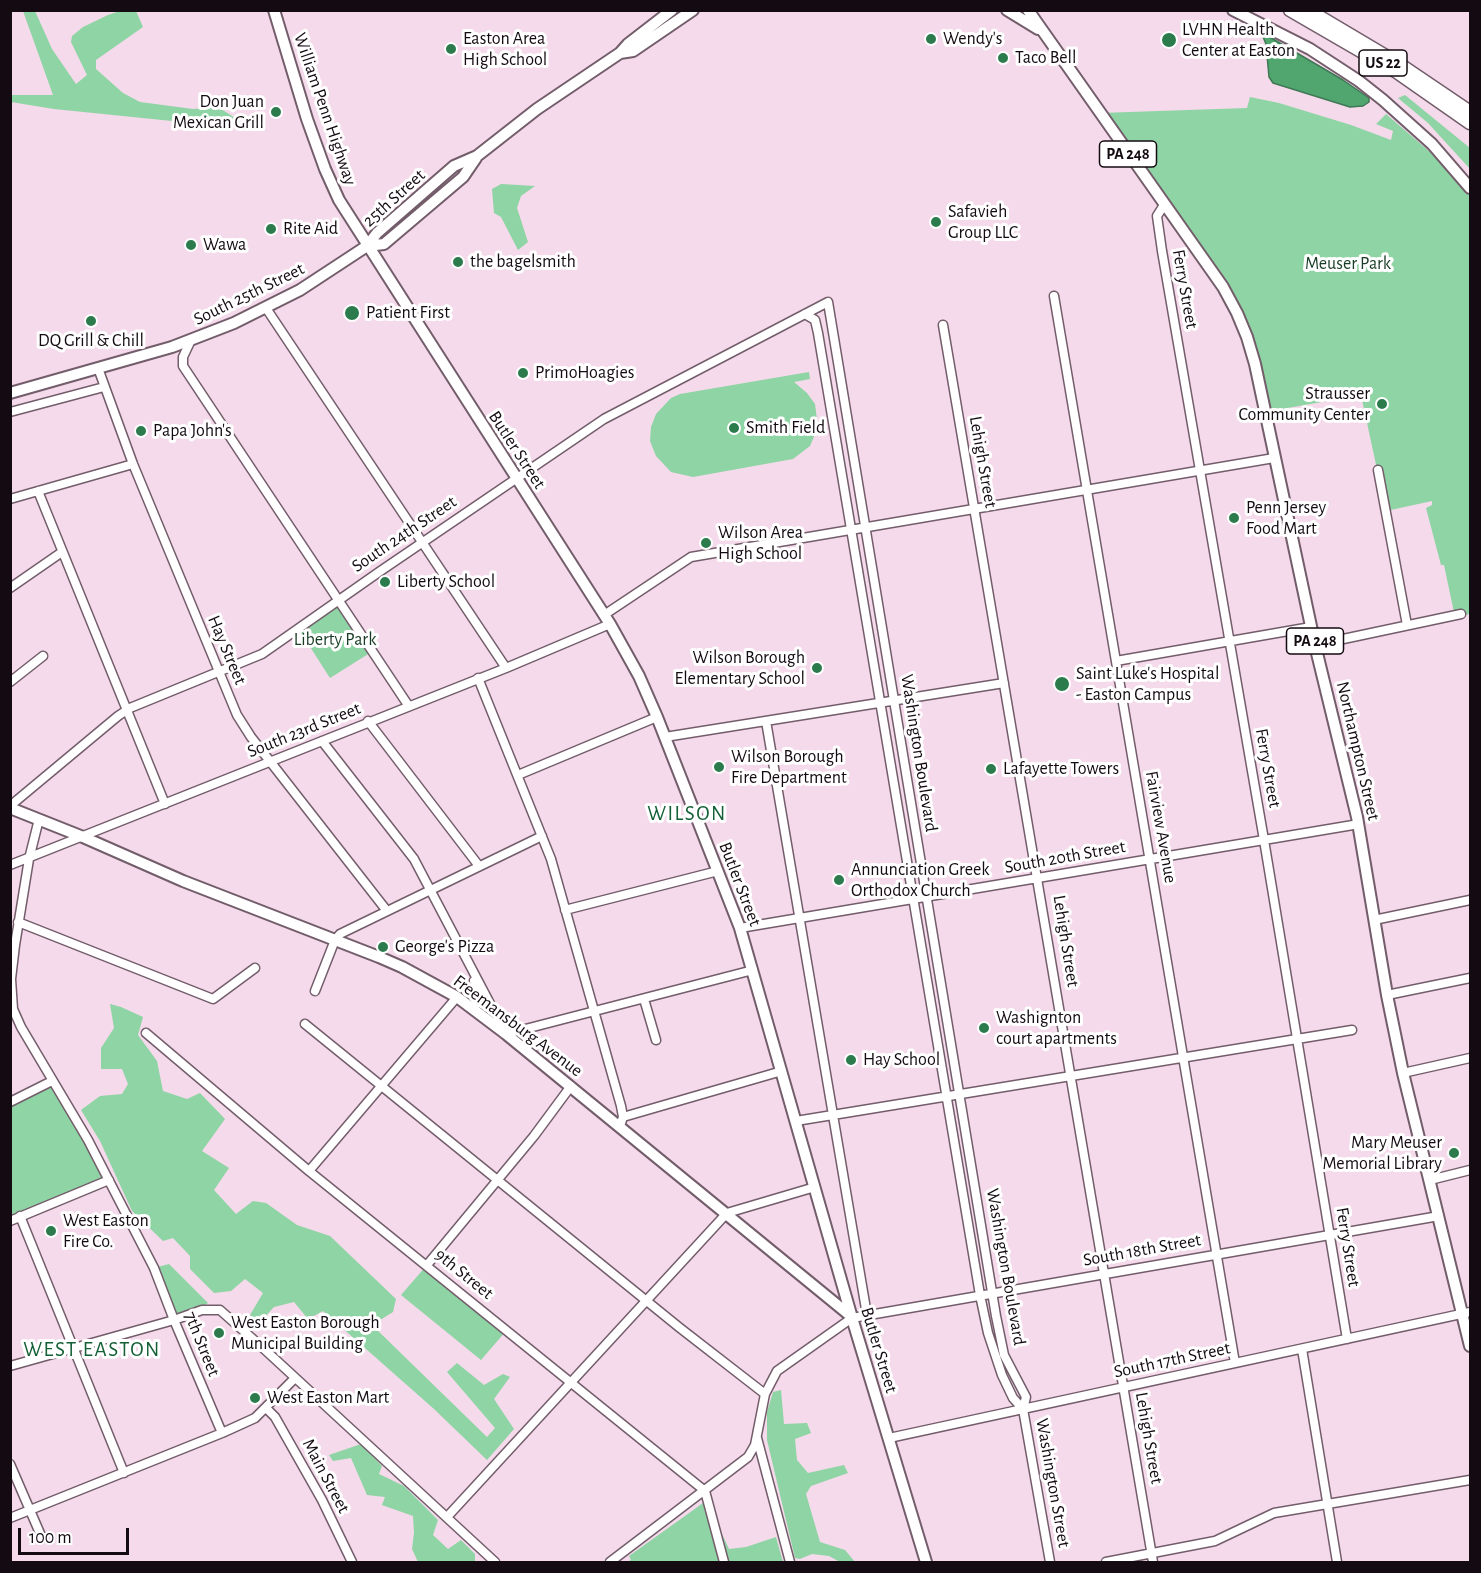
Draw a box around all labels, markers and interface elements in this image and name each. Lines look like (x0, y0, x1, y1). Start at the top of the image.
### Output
place label: LVHN Health Center at Easton (1182, 19, 1295, 62)
place label: Easton Area High School (463, 28, 547, 70)
place label: Wendy's (943, 28, 1003, 50)
street label: William Penn Highway (289, 30, 361, 188)
marker: LVHN Health Center at Easton (1160, 31, 1178, 49)
marker: Wendy's (924, 32, 938, 46)
marker: Easton Area High School (444, 42, 458, 56)
place label: Taco Bell (1015, 47, 1076, 69)
road number: US 22 (1359, 50, 1407, 76)
marker: Taco Bell (996, 51, 1010, 65)
place label: Don Juan Mexican Grill (173, 91, 264, 134)
marker: Don Juan Mexican Grill (269, 105, 283, 119)
road number: PA 248 (1100, 141, 1156, 167)
street label: 25th Street (358, 164, 430, 232)
place label: Safavieh Group LLC (948, 201, 1018, 244)
marker: Safavieh Group LLC (929, 215, 943, 229)
place label: Rite Aid (283, 218, 338, 240)
marker: Rite Aid (264, 222, 278, 236)
place label: Wawa (203, 234, 246, 256)
marker: Wawa (184, 238, 198, 252)
street label: Ferry Street (1167, 248, 1203, 330)
place label: the bagelsmith (470, 251, 576, 273)
park label: Meuser Park (1305, 253, 1391, 275)
marker: the bagelsmith (451, 255, 465, 269)
street label: South 25th Street (190, 258, 308, 330)
place label: Patient First (366, 302, 450, 324)
marker: Patient First (343, 304, 361, 322)
marker: DQ Grill & Chill (84, 314, 98, 328)
place label: DQ Grill & Chill (38, 330, 144, 352)
place label: PrimoHoagies (535, 362, 634, 384)
marker: PrimoHoagies (516, 366, 530, 380)
place label: Strausser Community Center (1238, 383, 1370, 426)
marker: Strausser Community Center (1375, 397, 1389, 411)
street label: Butler Street (484, 407, 550, 493)
street label: Lehigh Street (964, 414, 1002, 510)
place label: Smith Field (746, 417, 825, 439)
place label: Papa John's (153, 420, 232, 442)
marker: Smith Field (727, 421, 741, 435)
marker: Papa John's (134, 424, 148, 438)
street label: South 24th Street (348, 491, 460, 577)
place label: Penn Jersey Food Mart (1246, 497, 1326, 540)
marker: Penn Jersey Food Mart (1227, 511, 1241, 525)
place label: Wilson Area High School (718, 522, 803, 564)
marker: Wilson Area High School (699, 536, 713, 550)
place label: Liberty School (397, 571, 495, 593)
marker: Liberty School (378, 575, 392, 589)
street label: Hay Street (203, 612, 251, 688)
road number: PA 248 (1286, 628, 1344, 654)
park label: Liberty Park (294, 629, 376, 651)
place label: Wilson Borough Elementary School (675, 647, 805, 690)
marker: Wilson Borough Elementary School (810, 661, 824, 675)
place label: Saint Luke's Hospital - Easton Campus (1076, 663, 1219, 706)
street label: Washington Boulevard (896, 673, 942, 833)
marker: Saint Luke's Hospital - Easton Campus (1053, 675, 1071, 693)
street label: Northampton Street (1332, 679, 1384, 823)
street label: South 23rd Street (244, 697, 364, 763)
street label: Ferry Street (1250, 727, 1286, 809)
place label: Wilson Borough Fire Department (731, 746, 847, 789)
place label: Lafayette Towers (1003, 758, 1119, 780)
marker: Wilson Borough Fire Department (712, 760, 726, 774)
marker: Lafayette Towers (984, 762, 998, 776)
street label: Fairview Avenue (1140, 769, 1182, 885)
district label: WILSON (647, 801, 727, 827)
street label: South 20th Street (1003, 836, 1127, 878)
street label: Butler Street (714, 839, 766, 929)
place label: Annunciation Greek Orthodox Church (851, 859, 990, 902)
marker: Annunciation Greek Orthodox Church (832, 873, 846, 887)
street label: Lehigh Street (1048, 894, 1084, 988)
place label: George's Pizza (395, 936, 494, 958)
marker: George's Pizza (376, 940, 390, 954)
street label: Freemansburg Avenue (449, 970, 587, 1082)
place label: Washignton court apartments (996, 1007, 1117, 1050)
marker: Washignton court apartments (977, 1021, 991, 1035)
place label: Hay School (863, 1049, 940, 1071)
marker: Hay School (844, 1053, 858, 1067)
place label: Mary Meuser Memorial Library (1322, 1132, 1442, 1174)
marker: Mary Meuser Memorial Library (1447, 1146, 1461, 1160)
street label: Washington Boulevard (982, 1187, 1030, 1347)
street label: Ferry Street (1331, 1206, 1365, 1288)
place label: West Easton Fire Co. (63, 1210, 149, 1252)
marker: West Easton Fire Co. (44, 1224, 58, 1238)
street label: South 18th Street (1081, 1229, 1203, 1271)
street label: 9th Street (430, 1244, 498, 1304)
street label: Butler Street (856, 1305, 902, 1395)
street label: 7th Street (179, 1308, 225, 1380)
place label: West Easton Borough Municipal Building (231, 1312, 380, 1354)
marker: West Easton Borough Municipal Building (212, 1326, 226, 1340)
district label: WEST EASTON (23, 1337, 161, 1363)
street label: South 17th Street (1112, 1337, 1232, 1383)
place label: West Easton Mart (267, 1387, 389, 1409)
street label: Lehigh Street (1130, 1390, 1168, 1486)
marker: West Easton Mart (248, 1391, 262, 1405)
street label: Washington Street (1031, 1417, 1075, 1549)
street label: Main Street (297, 1435, 355, 1517)
scale bar (21, 1516, 132, 1554)
text: 100 m (29, 1529, 72, 1547)

